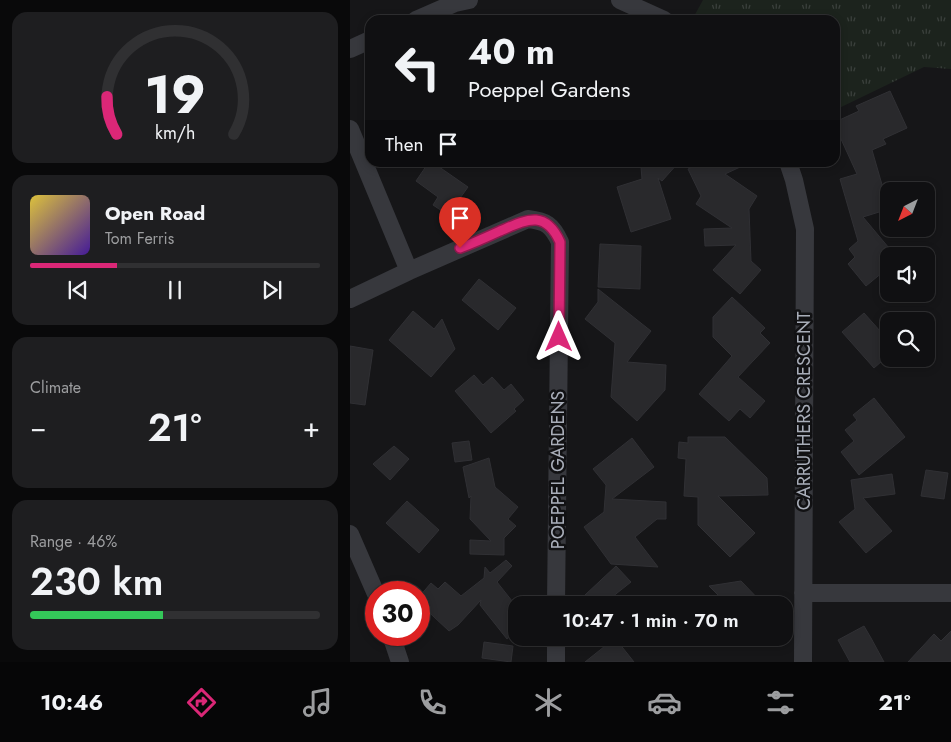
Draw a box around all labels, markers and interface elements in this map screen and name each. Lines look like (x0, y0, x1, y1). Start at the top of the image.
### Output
text: 40 m (468, 27, 555, 77)
icon: left (385, 35, 450, 100)
text: 19 (144, 57, 206, 133)
text: Poeppel Gardens (468, 73, 630, 105)
text: km/h (155, 120, 195, 146)
icon: arrive (434, 130, 462, 158)
text: Then (385, 131, 424, 158)
north arrow (880, 182, 935, 238)
map controls (880, 182, 935, 367)
pin (439, 197, 481, 248)
text: Open Road (105, 200, 205, 227)
icon: arrive (446, 204, 474, 232)
text: Tom Ferris (105, 227, 174, 250)
button: sound (880, 247, 935, 302)
icon: previous (64, 276, 92, 304)
icon: pause (161, 276, 189, 304)
icon: next (258, 276, 286, 304)
position arrow (532, 310, 584, 362)
street label: CARRUTHERS CRESCENT (791, 311, 817, 510)
button: search (880, 312, 935, 367)
text: Climate (30, 376, 81, 399)
street label: POEPPEL GARDENS (545, 391, 571, 549)
text: 21° (148, 400, 201, 455)
text: − (30, 407, 47, 448)
text: + (303, 407, 320, 448)
text: Range · 46% (30, 530, 117, 553)
text: 230 km (30, 554, 163, 609)
speed limit sign: 30 (365, 581, 430, 646)
text: 10:47 · 1 min · 70 m (562, 607, 739, 634)
icon: directions (184, 685, 219, 720)
icon: music (300, 685, 335, 720)
icon: phone (415, 685, 450, 720)
icon: climate (531, 685, 566, 720)
icon: car (647, 685, 682, 720)
icon: filters (763, 685, 798, 720)
text: 10:46 (40, 686, 103, 718)
text: 21° (878, 686, 911, 718)

